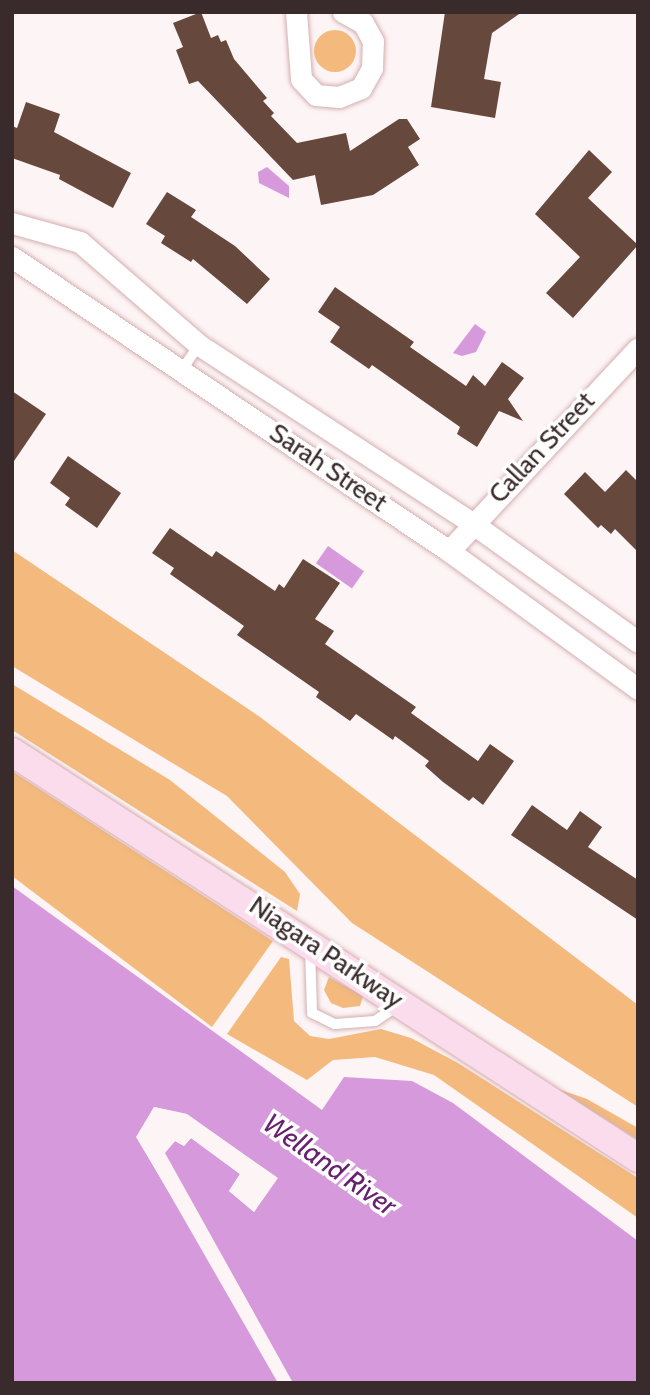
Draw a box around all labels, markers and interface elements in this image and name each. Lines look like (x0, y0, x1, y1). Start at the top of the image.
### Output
street label: Callan Street (483, 386, 601, 510)
street label: Sarah Street (263, 417, 393, 519)
street label: Niagara Parkway (243, 890, 409, 1016)
water label: Welland River (257, 1106, 403, 1222)

